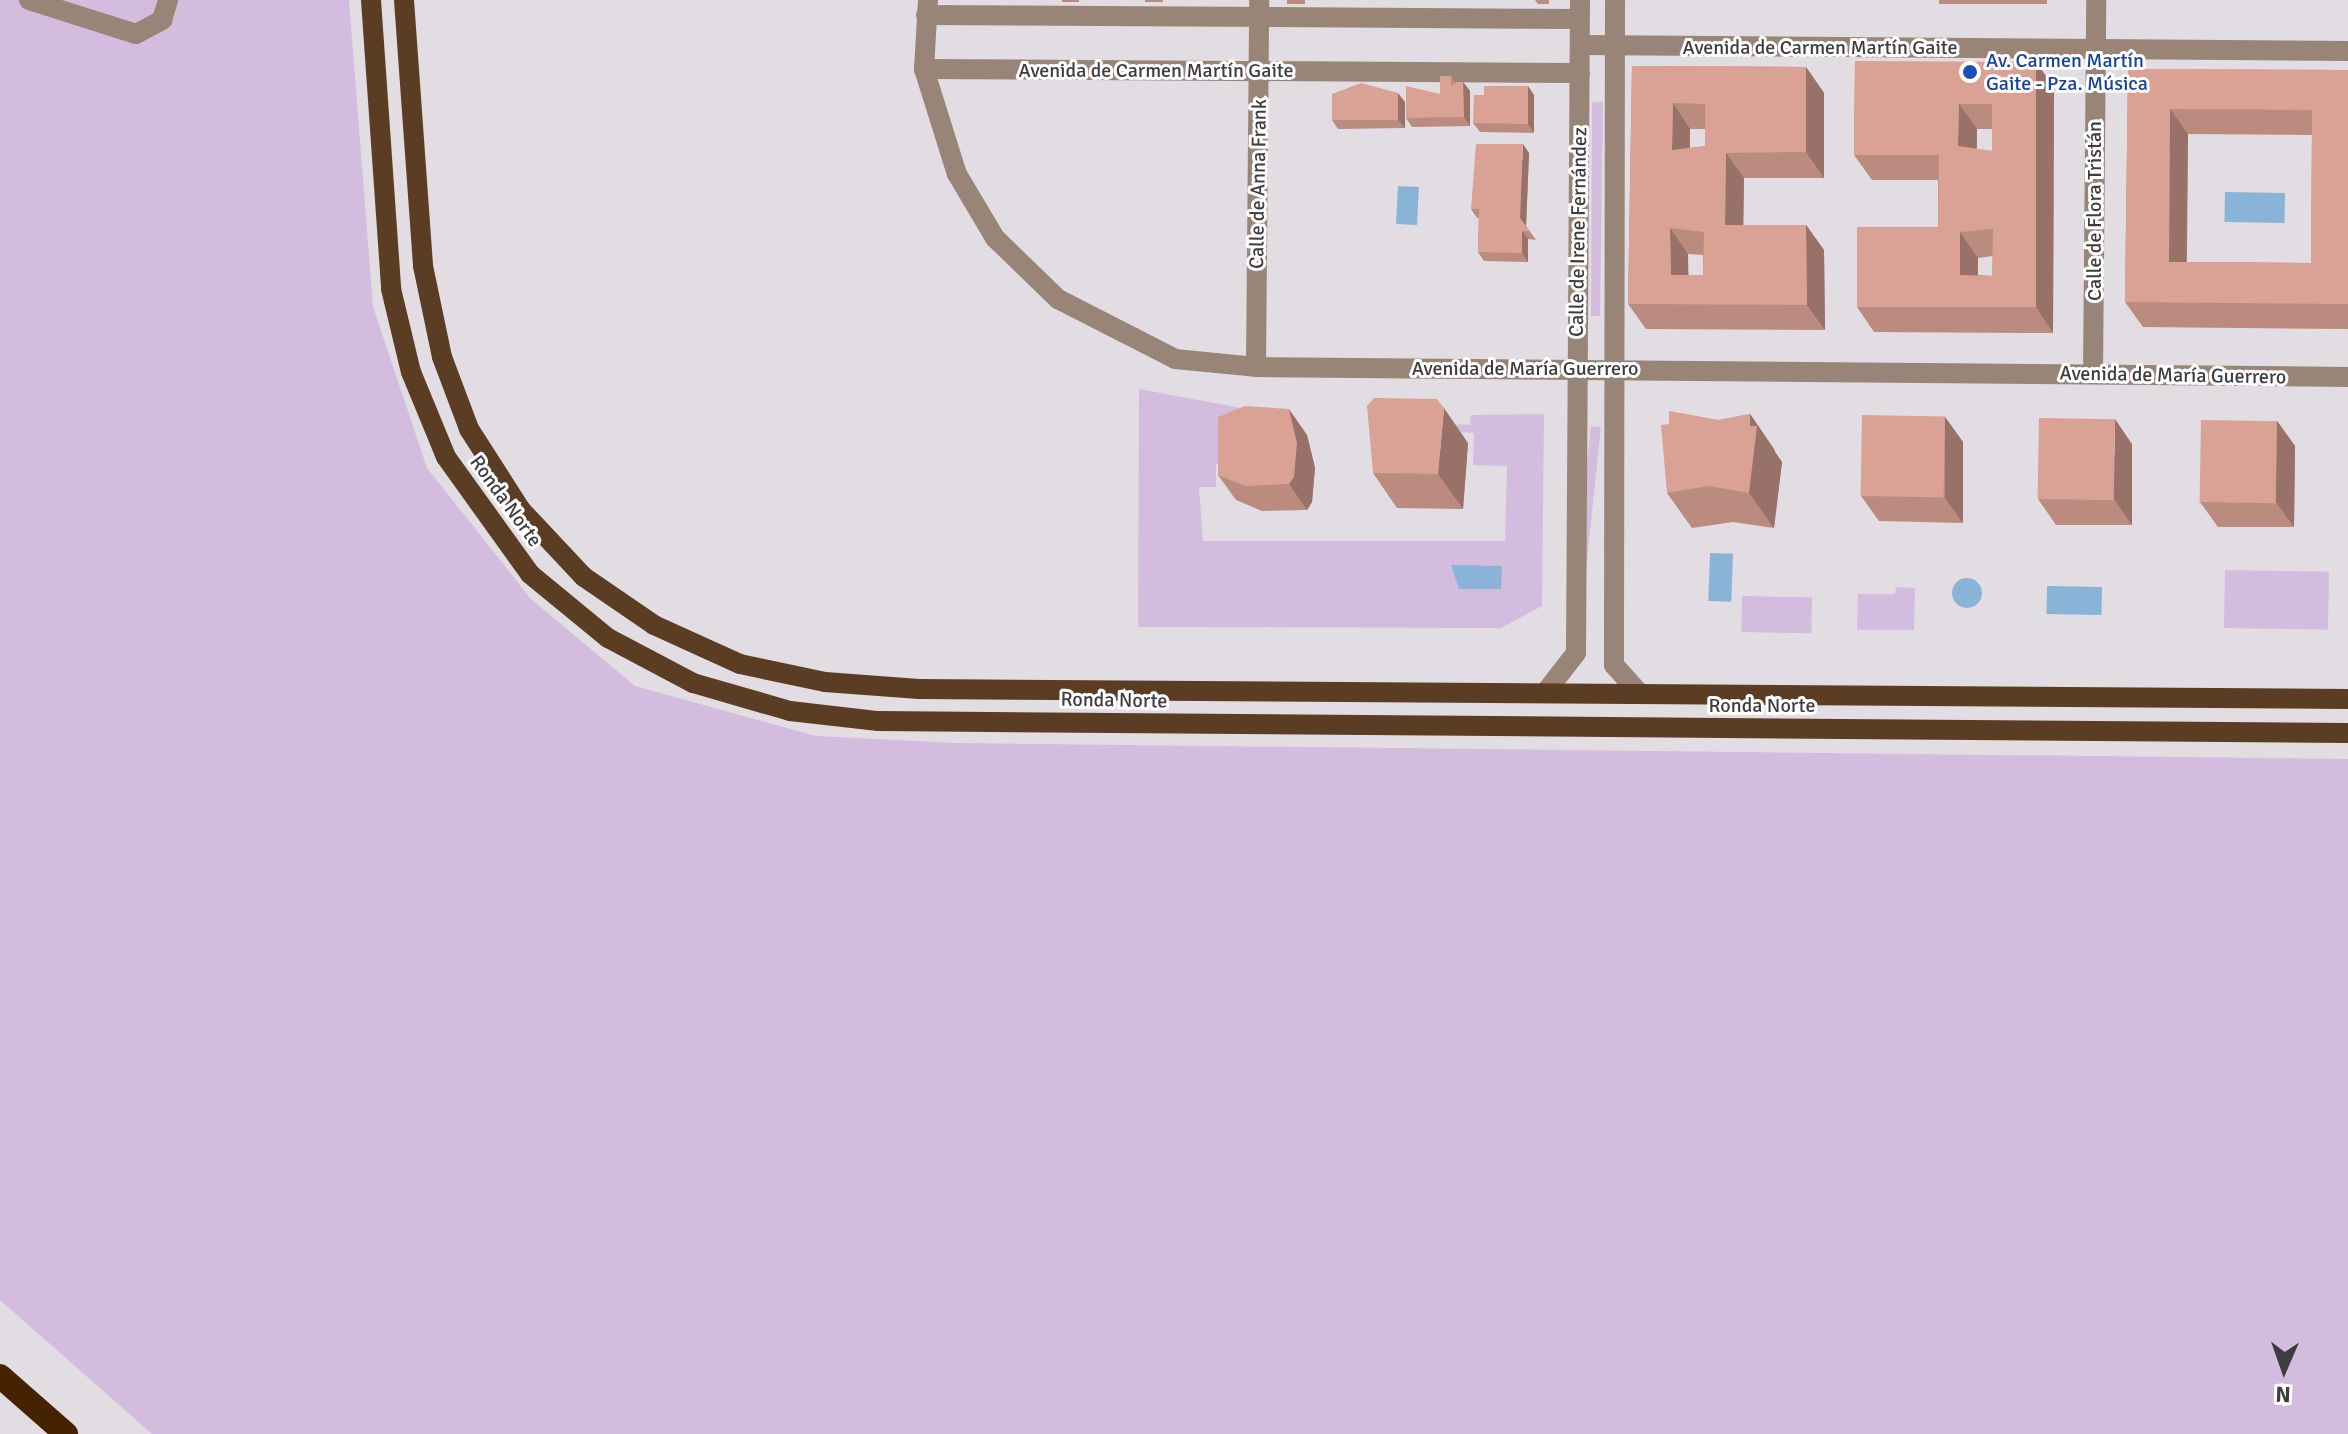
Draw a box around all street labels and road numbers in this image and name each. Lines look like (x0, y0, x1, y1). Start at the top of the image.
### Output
street label: Avenida de Carmen Martín Gaite (1682, 35, 1958, 59)
street label: Avenida de Carmen Martín Gaite (1018, 58, 1294, 82)
street label: Calle de Anna Frank (1245, 99, 1271, 269)
street label: Calle de Flora Tristán (2082, 121, 2106, 301)
street label: Calle de Irene Fernández (1564, 127, 1592, 337)
street label: Avenida de María Guerrero (1412, 356, 1638, 380)
street label: Avenida de María Guerrero (2059, 361, 2287, 389)
street label: Ronda Norte (465, 451, 547, 551)
street label: Ronda Norte (1060, 687, 1168, 713)
street label: Ronda Norte (1709, 693, 1815, 717)

